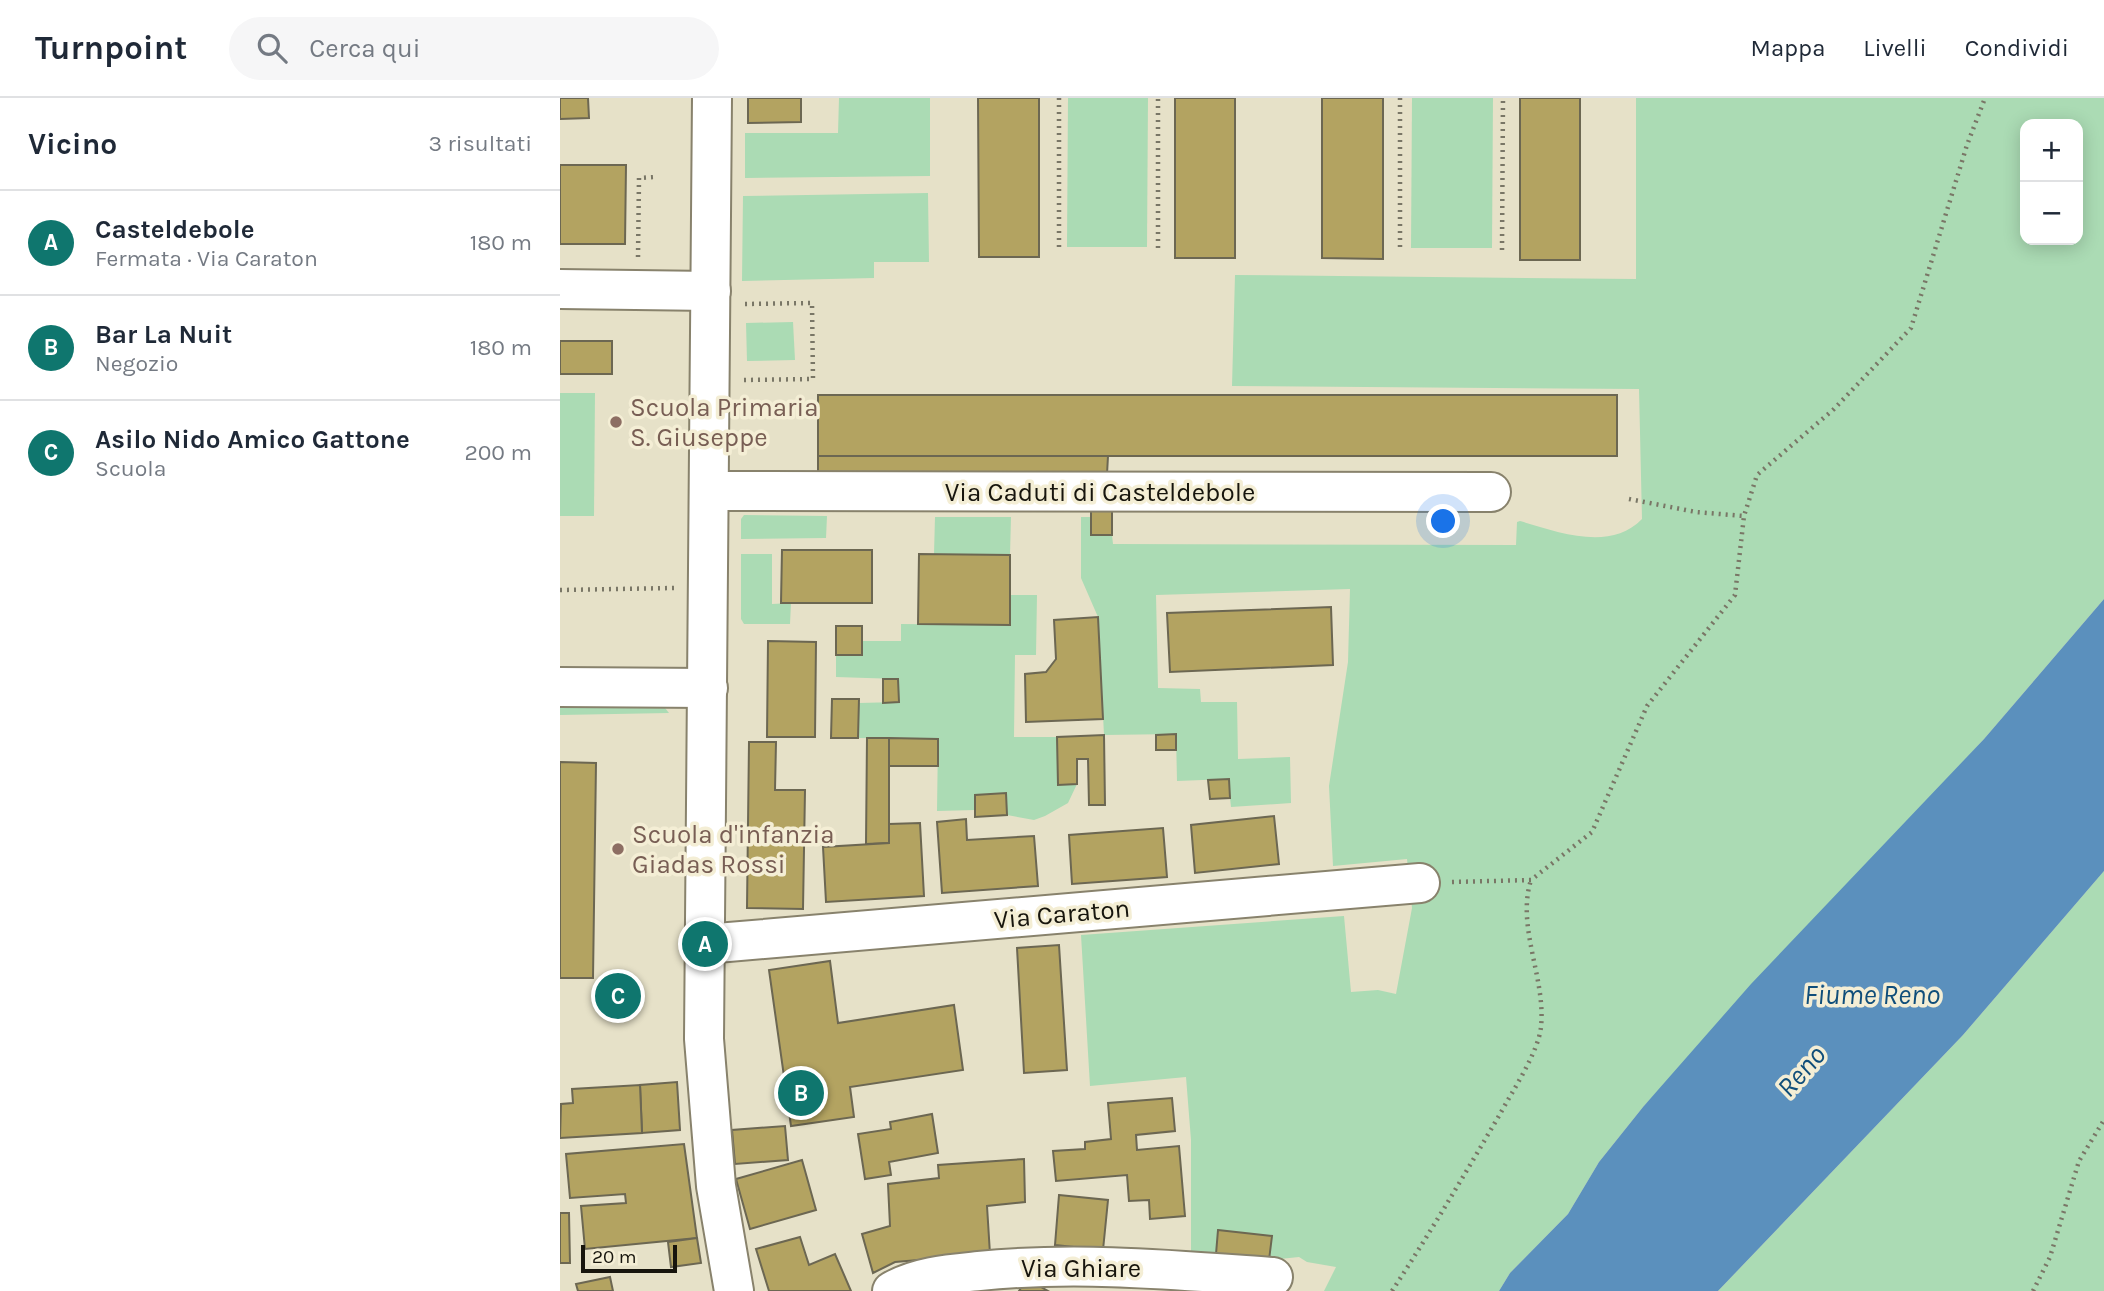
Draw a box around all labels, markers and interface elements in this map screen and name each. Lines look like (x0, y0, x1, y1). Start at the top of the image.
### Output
search box (229, 17, 719, 80)
text: Turnpoint (35, 29, 187, 67)
icon: search (253, 29, 291, 67)
text: Cerca qui (309, 33, 421, 64)
text: Mappa (1751, 34, 1825, 62)
text: Livelli (1863, 34, 1927, 62)
text: Condividi (1965, 34, 2069, 62)
map controls (2020, 119, 2083, 245)
button: + (2020, 119, 2083, 182)
text: Vicino (28, 126, 117, 162)
text: 3 risultati (429, 130, 532, 157)
button: − (2020, 182, 2083, 245)
text: Casteldebole (95, 214, 254, 245)
text: A (44, 229, 58, 256)
text: 180 m (470, 229, 532, 256)
text: Fermata · Via Caraton (95, 245, 318, 272)
text: Bar La Nuit (95, 319, 232, 350)
text: B (44, 334, 58, 361)
text: 180 m (470, 334, 532, 361)
text: Negozio (95, 350, 178, 377)
place label: Scuola Primaria S. Giuseppe (630, 392, 819, 453)
marker: Scuola Primaria S. Giuseppe (608, 414, 624, 430)
text: Asilo Nido Amico Gattone (95, 424, 410, 455)
text: C (44, 439, 58, 466)
text: 200 m (464, 439, 532, 466)
text: Scuola (95, 455, 166, 482)
street label: Via Caduti di Casteldebole (945, 477, 1255, 508)
your location (1426, 504, 1460, 538)
place label: Scuola d'infanzia Giadas Rossi (632, 819, 835, 880)
marker: Scuola d'infanzia Giadas Rossi (610, 841, 626, 857)
street label: Via Caraton (993, 893, 1131, 935)
pin: A (682, 918, 728, 970)
pin: C (595, 970, 641, 1022)
water label: Fiume Reno (1804, 978, 1940, 1011)
water label: Reno (1770, 1038, 1832, 1103)
pin: B (778, 1067, 824, 1119)
scale bar (581, 1242, 677, 1274)
text: 20 m (592, 1246, 637, 1268)
street label: Via Ghiare (1021, 1253, 1141, 1284)

